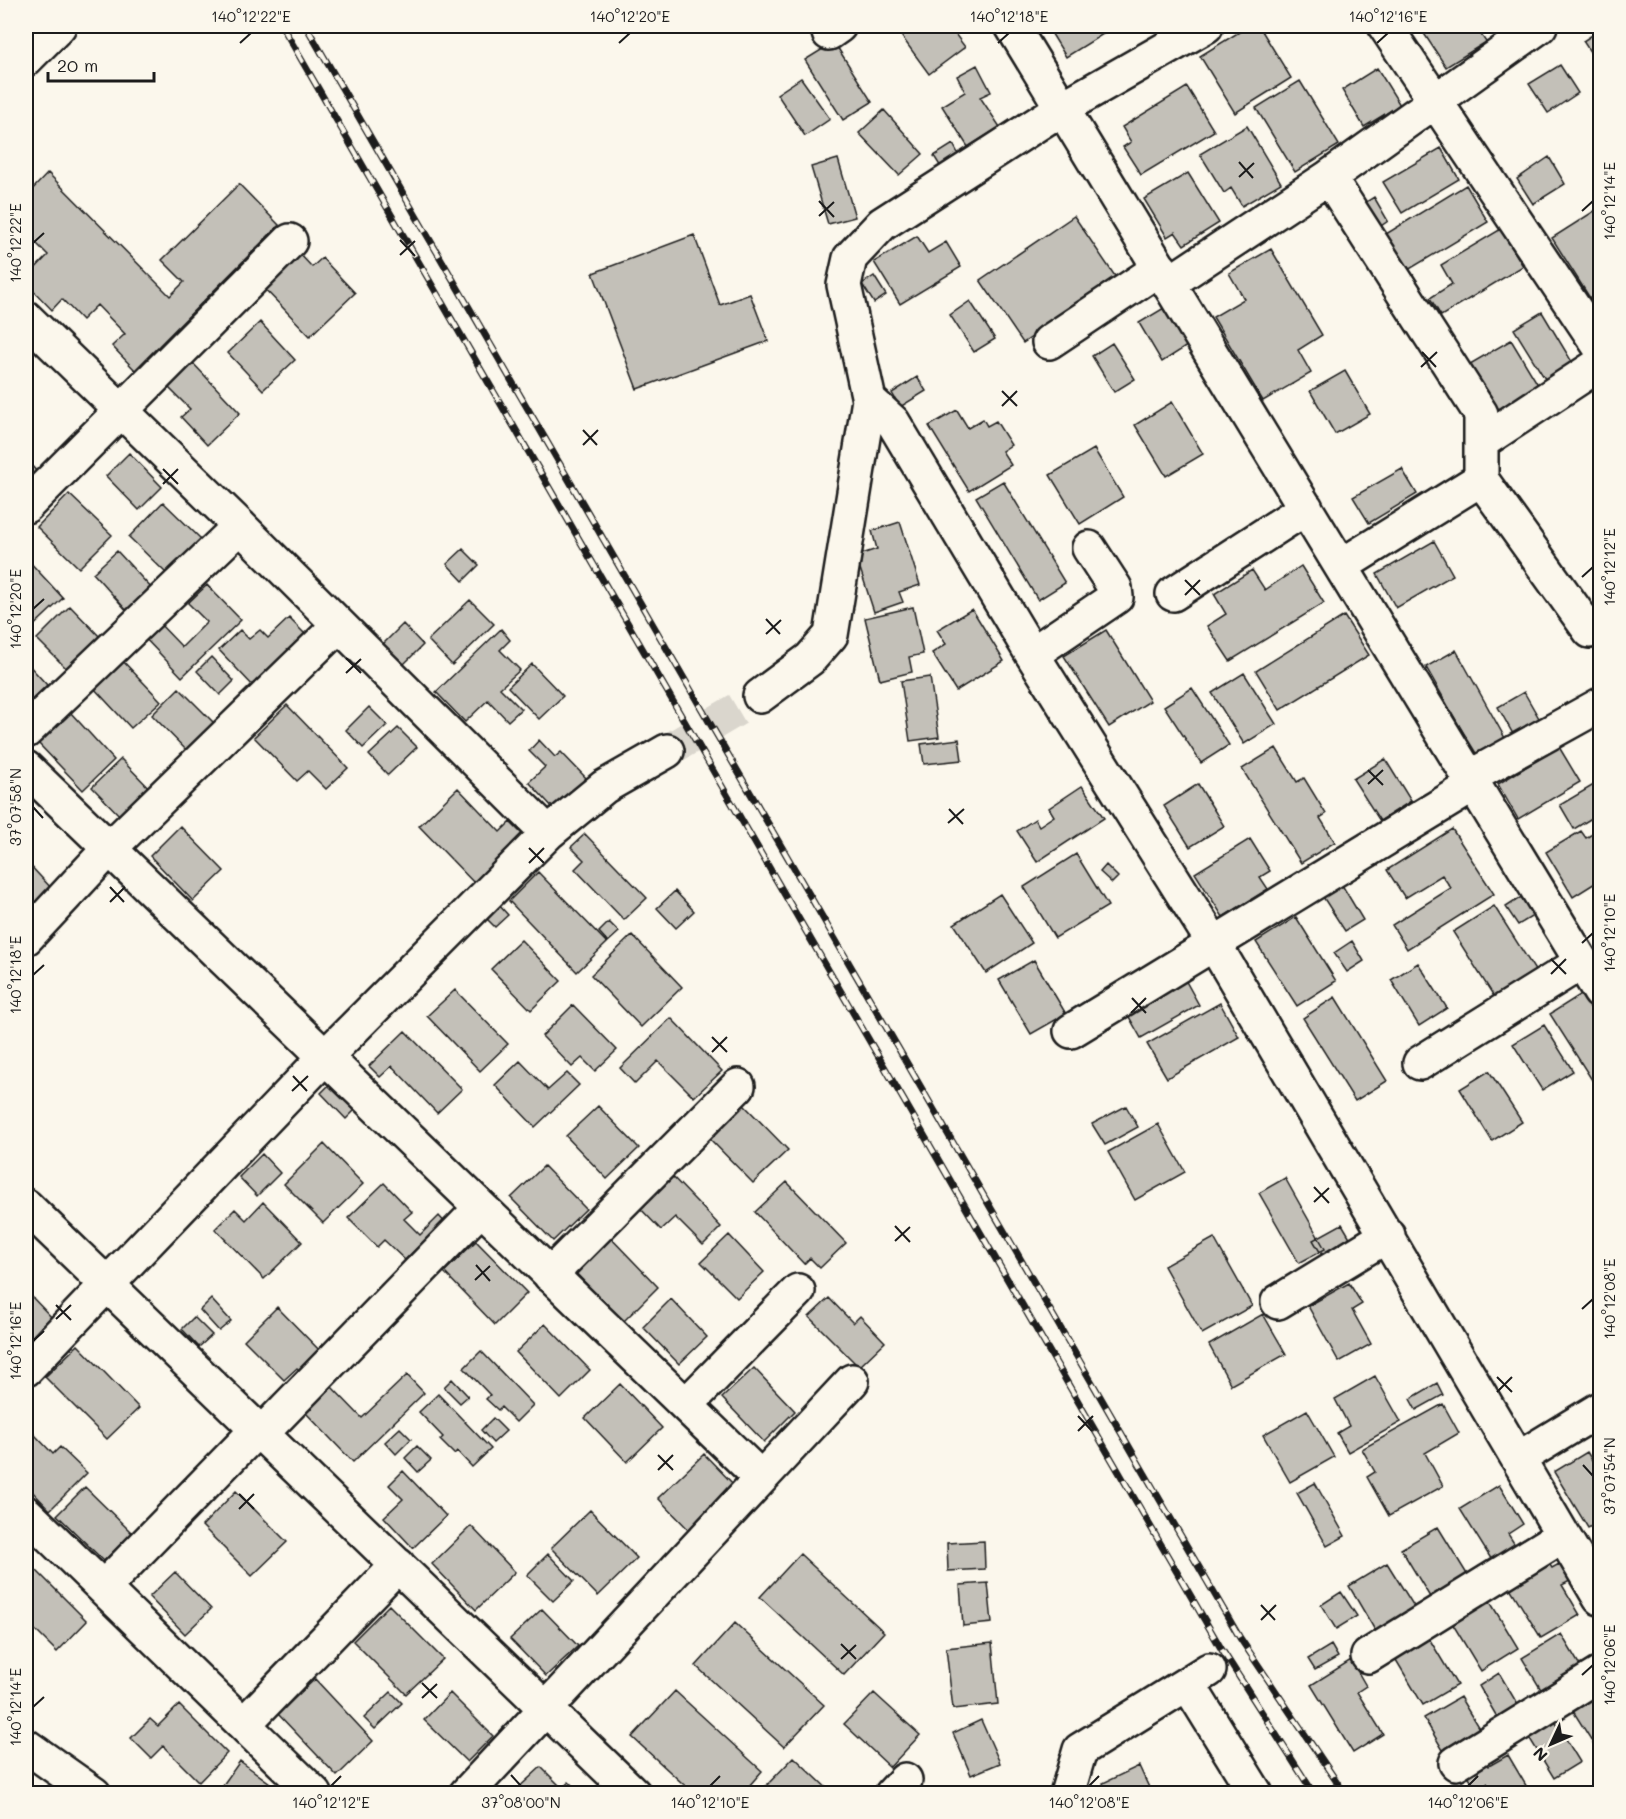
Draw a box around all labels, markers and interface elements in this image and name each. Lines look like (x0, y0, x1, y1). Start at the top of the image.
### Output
text: 140°12'22"E (211, 6, 291, 26)
text: 140°12'20"E (590, 6, 671, 26)
text: 140°12'18"E (970, 6, 1049, 26)
text: 140°12'16"E (1349, 6, 1428, 26)
scale bar (48, 45, 154, 83)
text: 20 m (57, 53, 98, 77)
text: 140°12'14"E (1599, 161, 1619, 240)
text: 140°12'22"E (5, 203, 25, 283)
text: 140°12'12"E (1599, 528, 1619, 606)
text: 140°12'20"E (5, 568, 25, 649)
text: 37°07'58"N (5, 768, 25, 846)
text: 140°12'10"E (1599, 893, 1619, 972)
text: 140°12'18"E (5, 935, 25, 1014)
text: 140°12'08"E (1599, 1258, 1619, 1340)
text: 140°12'16"E (5, 1301, 25, 1380)
text: 37°07'54"N (1599, 1437, 1619, 1515)
text: 140°12'06"E (1599, 1624, 1619, 1706)
text: 140°12'14"E (5, 1667, 25, 1746)
north arrow (1521, 1714, 1581, 1774)
text: N (1528, 1743, 1552, 1766)
text: 140°12'12"E (292, 1792, 370, 1812)
text: 37°08'00"N (481, 1792, 561, 1812)
text: 140°12'10"E (671, 1792, 750, 1812)
text: 140°12'08"E (1048, 1792, 1130, 1812)
text: 140°12'06"E (1427, 1792, 1509, 1812)

